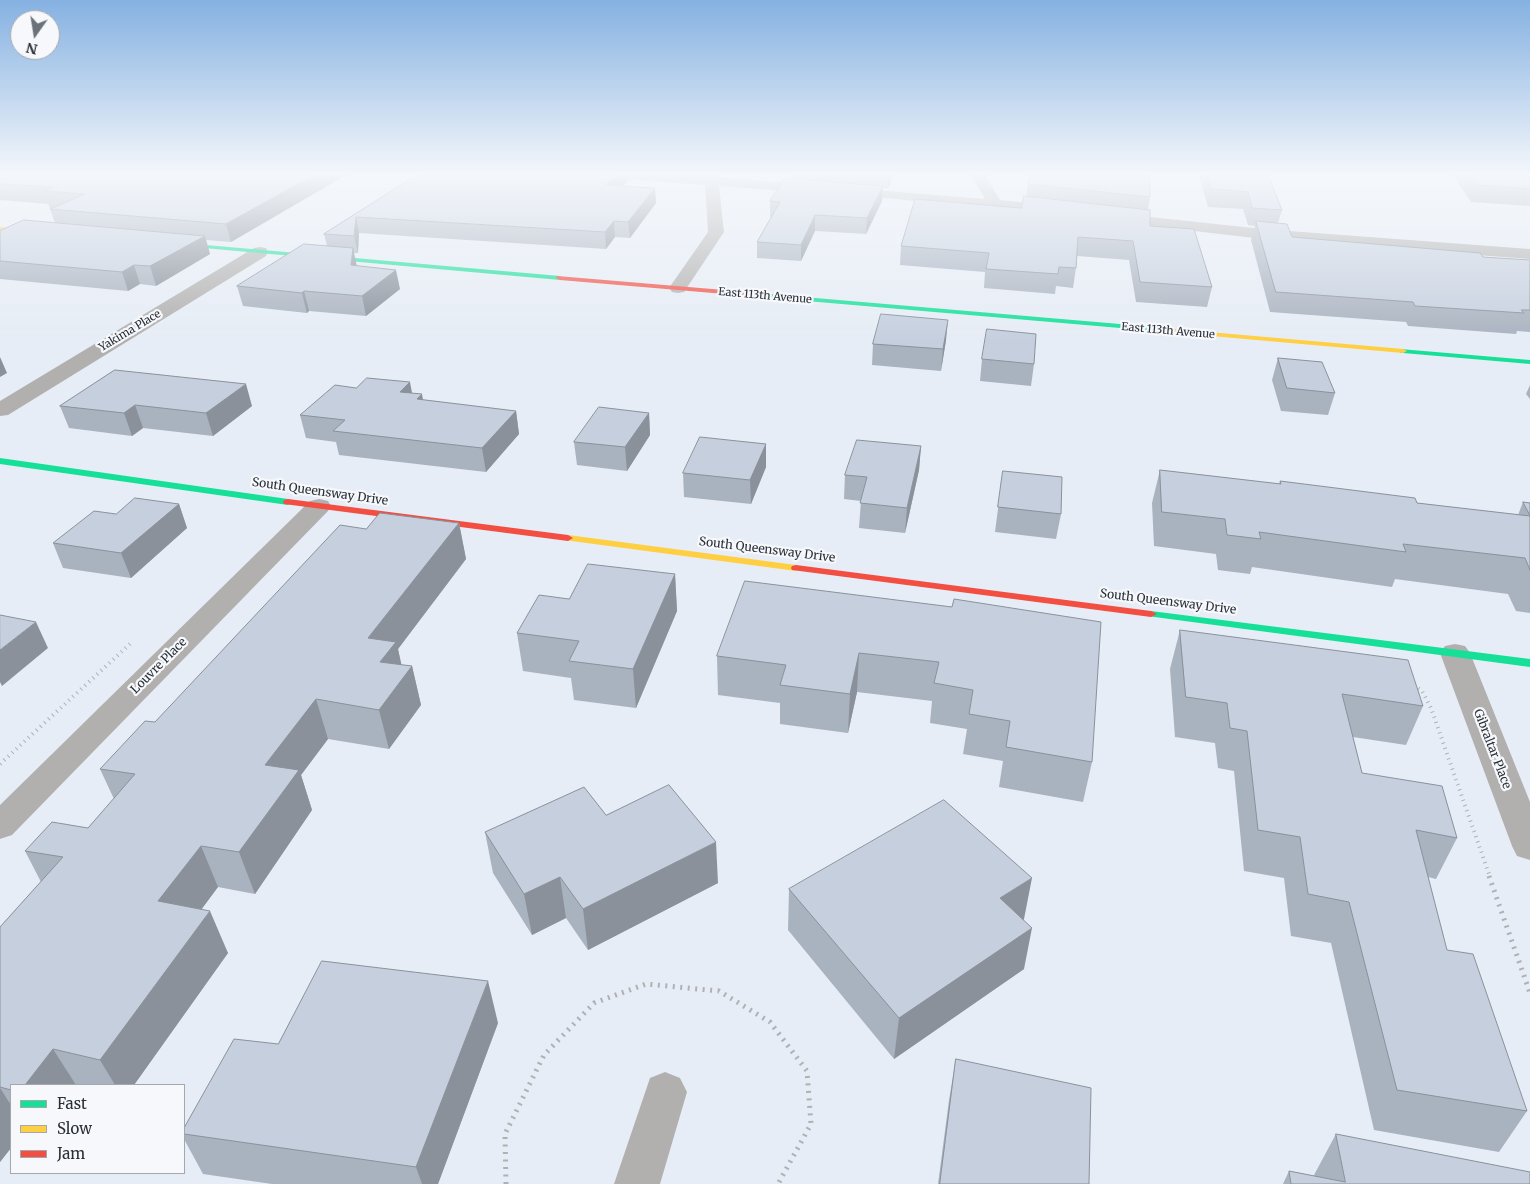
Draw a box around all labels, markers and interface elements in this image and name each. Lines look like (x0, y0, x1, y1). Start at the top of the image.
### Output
north arrow (10, 10, 60, 60)
text: N (24, 39, 39, 59)
street label: East 113th Avenue (718, 285, 812, 307)
street label: Yakima Place (97, 307, 163, 355)
street label: East 113th Avenue (1121, 320, 1215, 342)
street label: South Queensway Drive (251, 475, 389, 509)
street label: South Queensway Drive (698, 534, 836, 566)
street label: South Queensway Drive (1099, 586, 1237, 618)
street label: Louvre Place (128, 635, 190, 697)
street label: Gibraltar Place (1470, 707, 1514, 791)
legend (10, 1084, 185, 1174)
text: Fast (57, 1094, 87, 1113)
text: Slow (57, 1119, 92, 1138)
text: Jam (57, 1144, 85, 1163)

